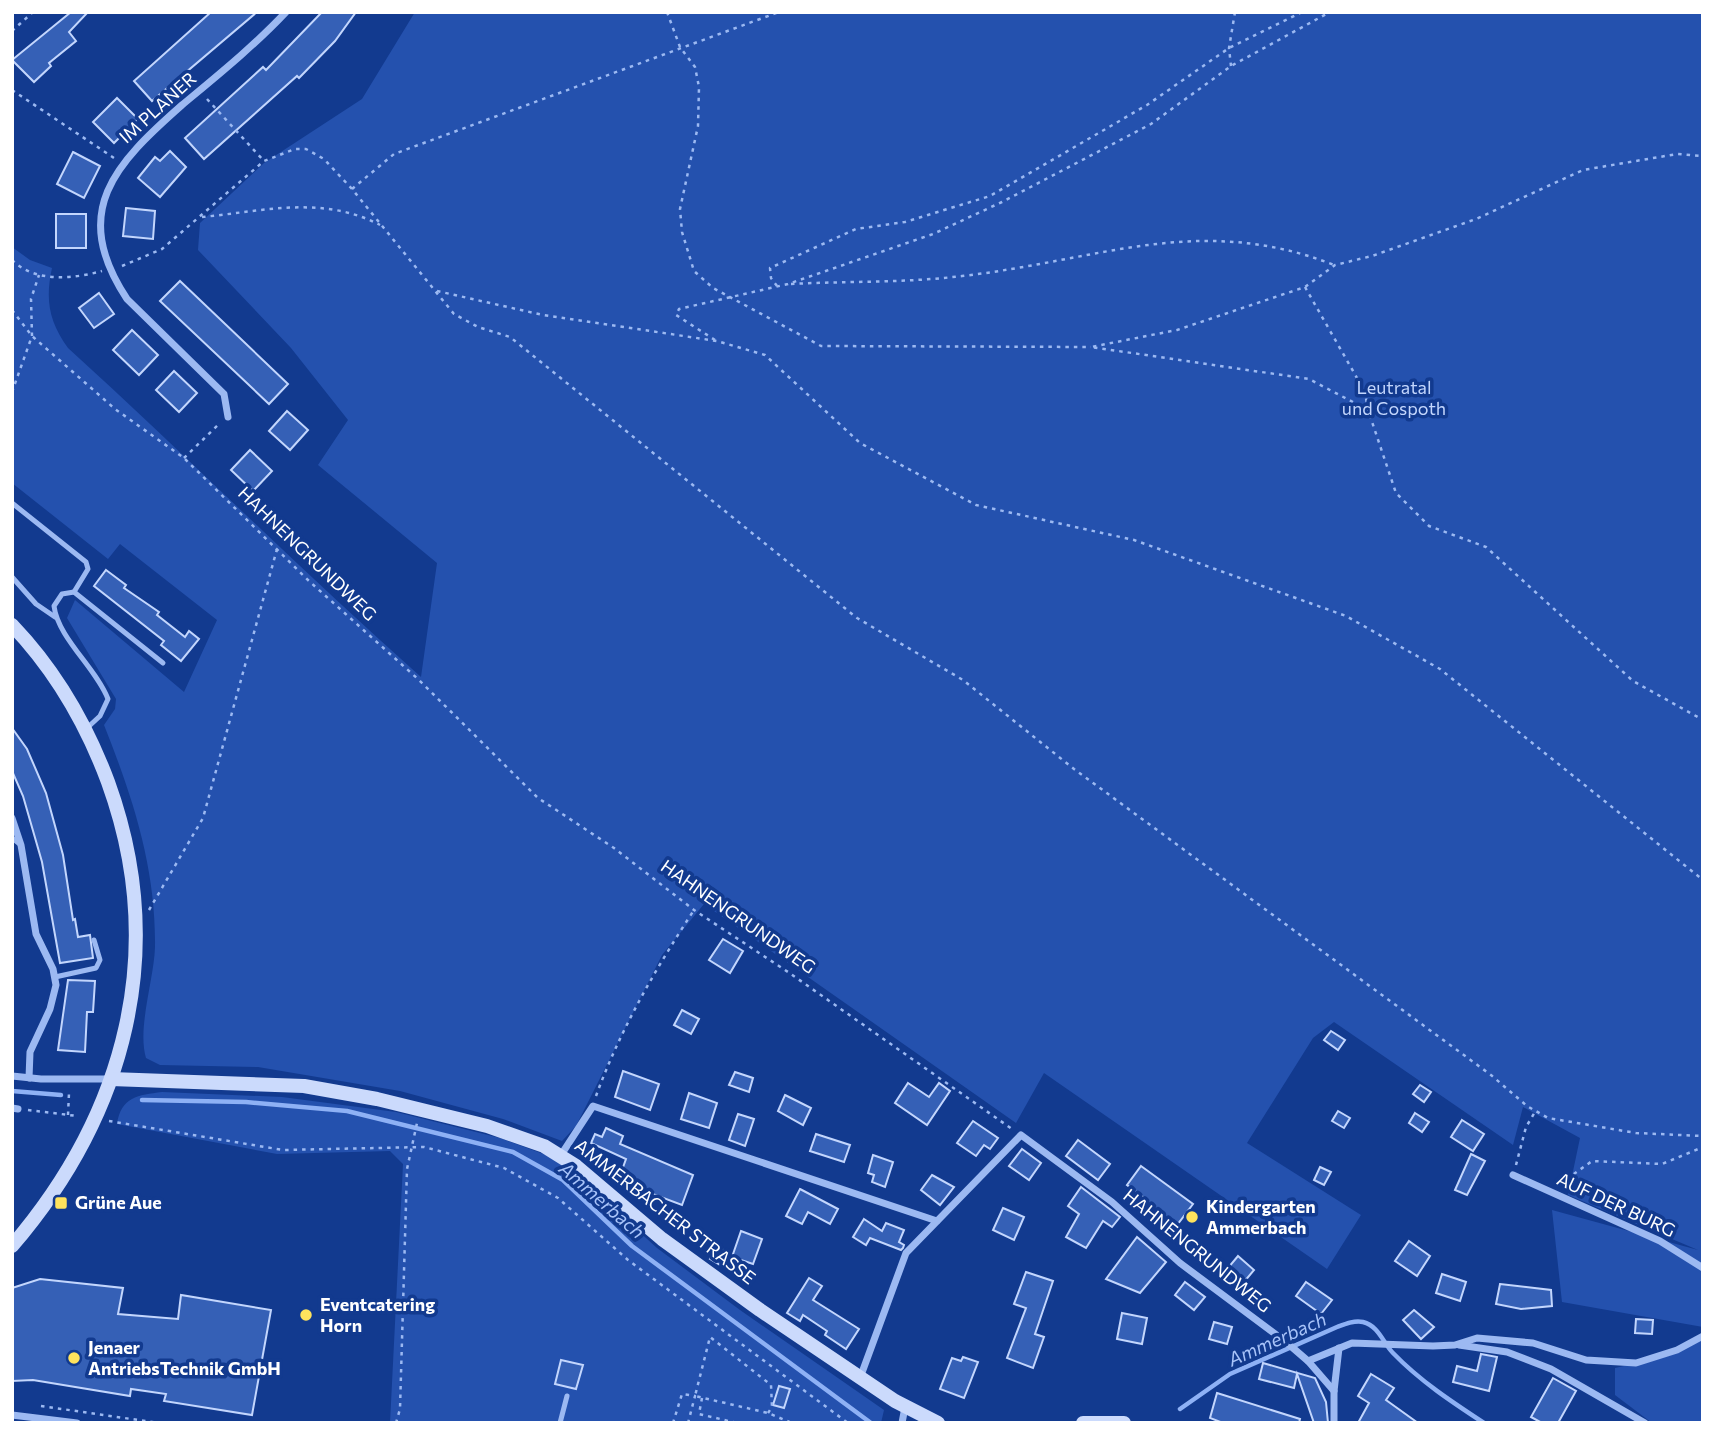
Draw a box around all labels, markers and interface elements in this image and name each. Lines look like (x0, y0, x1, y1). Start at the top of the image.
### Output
street label: IM PLANER (114, 67, 200, 148)
park label: Leutratal und Cospoth (1342, 376, 1446, 419)
street label: HAHNENGRUNDWEG (234, 481, 382, 625)
street label: HAHNENGRUNDWEG (657, 854, 820, 978)
street label: AMMERBACHER STRASSE (571, 1134, 760, 1289)
water label: Ammerbach (554, 1156, 650, 1243)
street label: AUF DER BURG (1554, 1167, 1679, 1241)
street label: HAHNENGRUNDWEG (1119, 1184, 1276, 1317)
place label: Grüne Aue (75, 1191, 162, 1213)
marker: Grüne Aue (53, 1195, 69, 1211)
place label: Kindergarten Ammerbach (1206, 1195, 1316, 1238)
marker: Kindergarten Ammerbach (1184, 1209, 1200, 1225)
place label: Eventcatering Horn (320, 1293, 435, 1336)
marker: Eventcatering Horn (298, 1307, 314, 1323)
water label: Ammerbach (1223, 1307, 1330, 1371)
place label: Jenaer AntriebsTechnik GmbH (88, 1336, 281, 1379)
marker: Jenaer AntriebsTechnik GmbH (66, 1350, 82, 1366)

